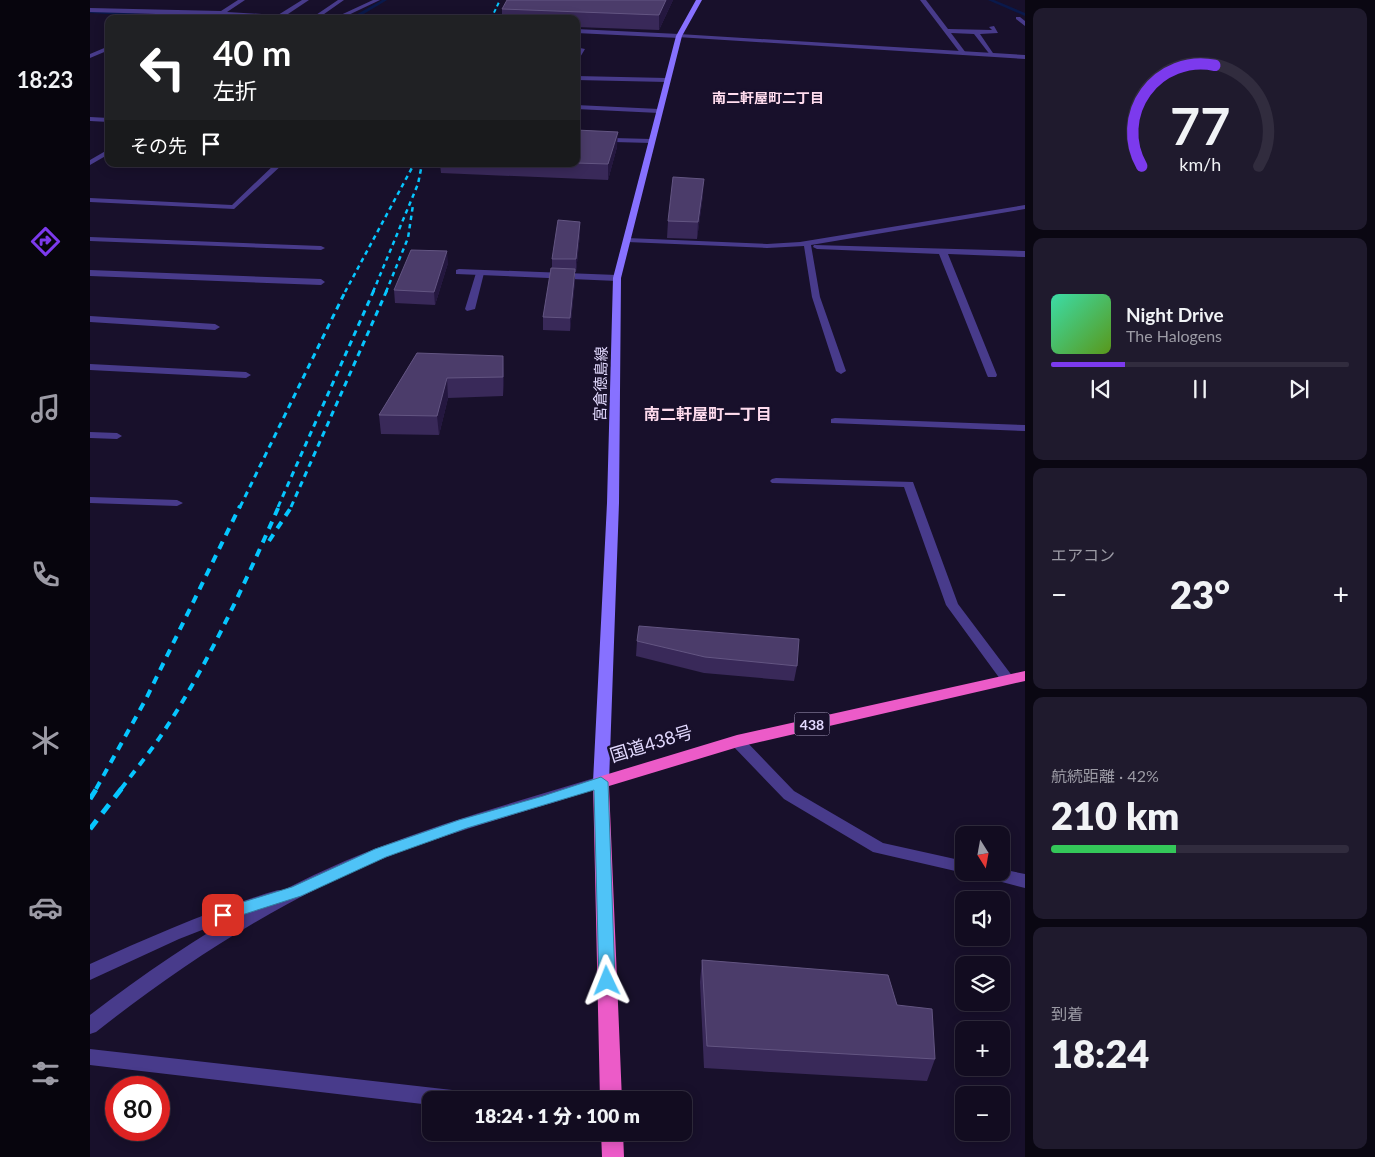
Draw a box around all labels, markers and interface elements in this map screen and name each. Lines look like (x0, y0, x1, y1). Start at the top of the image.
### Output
text: 40 m (213, 31, 291, 73)
icon: left (130, 35, 195, 100)
text: 18:23 (17, 66, 73, 93)
text: 左折 (213, 77, 257, 104)
district label: 南二軒屋町二丁目 (712, 89, 824, 106)
text: 77 (1170, 94, 1230, 156)
icon: arrive (197, 130, 225, 158)
text: その先 (130, 134, 187, 157)
text: km/h (1179, 153, 1221, 175)
icon: directions (28, 224, 63, 259)
text: Night Drive (1126, 303, 1224, 326)
text: The Halogens (1126, 326, 1222, 345)
street label: 宮倉徳島線 (590, 346, 610, 422)
icon: previous (1087, 375, 1115, 403)
icon: pause (1186, 375, 1214, 403)
icon: next (1285, 375, 1313, 403)
icon: music (28, 391, 63, 426)
district label: 南二軒屋町一丁目 (644, 404, 772, 423)
text: エアコン (1051, 545, 1115, 564)
icon: phone (28, 557, 63, 592)
text: 23° (1170, 571, 1230, 617)
text: − (1051, 577, 1067, 611)
text: + (1333, 577, 1349, 611)
road number: 438 (794, 712, 830, 736)
street label: 国道438号 (607, 720, 695, 766)
icon: climate (28, 723, 63, 758)
text: 航続距離 · 42% (1051, 766, 1159, 785)
text: 210 km (1051, 792, 1179, 838)
north arrow (955, 826, 1010, 881)
map controls (955, 826, 1010, 1141)
icon: car (28, 890, 63, 925)
button: sound (955, 891, 1010, 946)
pin (202, 894, 244, 936)
icon: arrive (209, 901, 237, 929)
position arrow (580, 954, 632, 1006)
button: layers (955, 956, 1010, 1011)
text: 到着 (1051, 1004, 1083, 1023)
button: + (955, 1021, 1010, 1076)
text: 18:24 (1051, 1030, 1149, 1076)
icon: filters (28, 1056, 63, 1091)
speed limit sign: 80 (105, 1076, 170, 1141)
button: − (955, 1086, 1010, 1141)
text: 18:24 · 1 分 · 100 m (474, 1104, 640, 1127)

